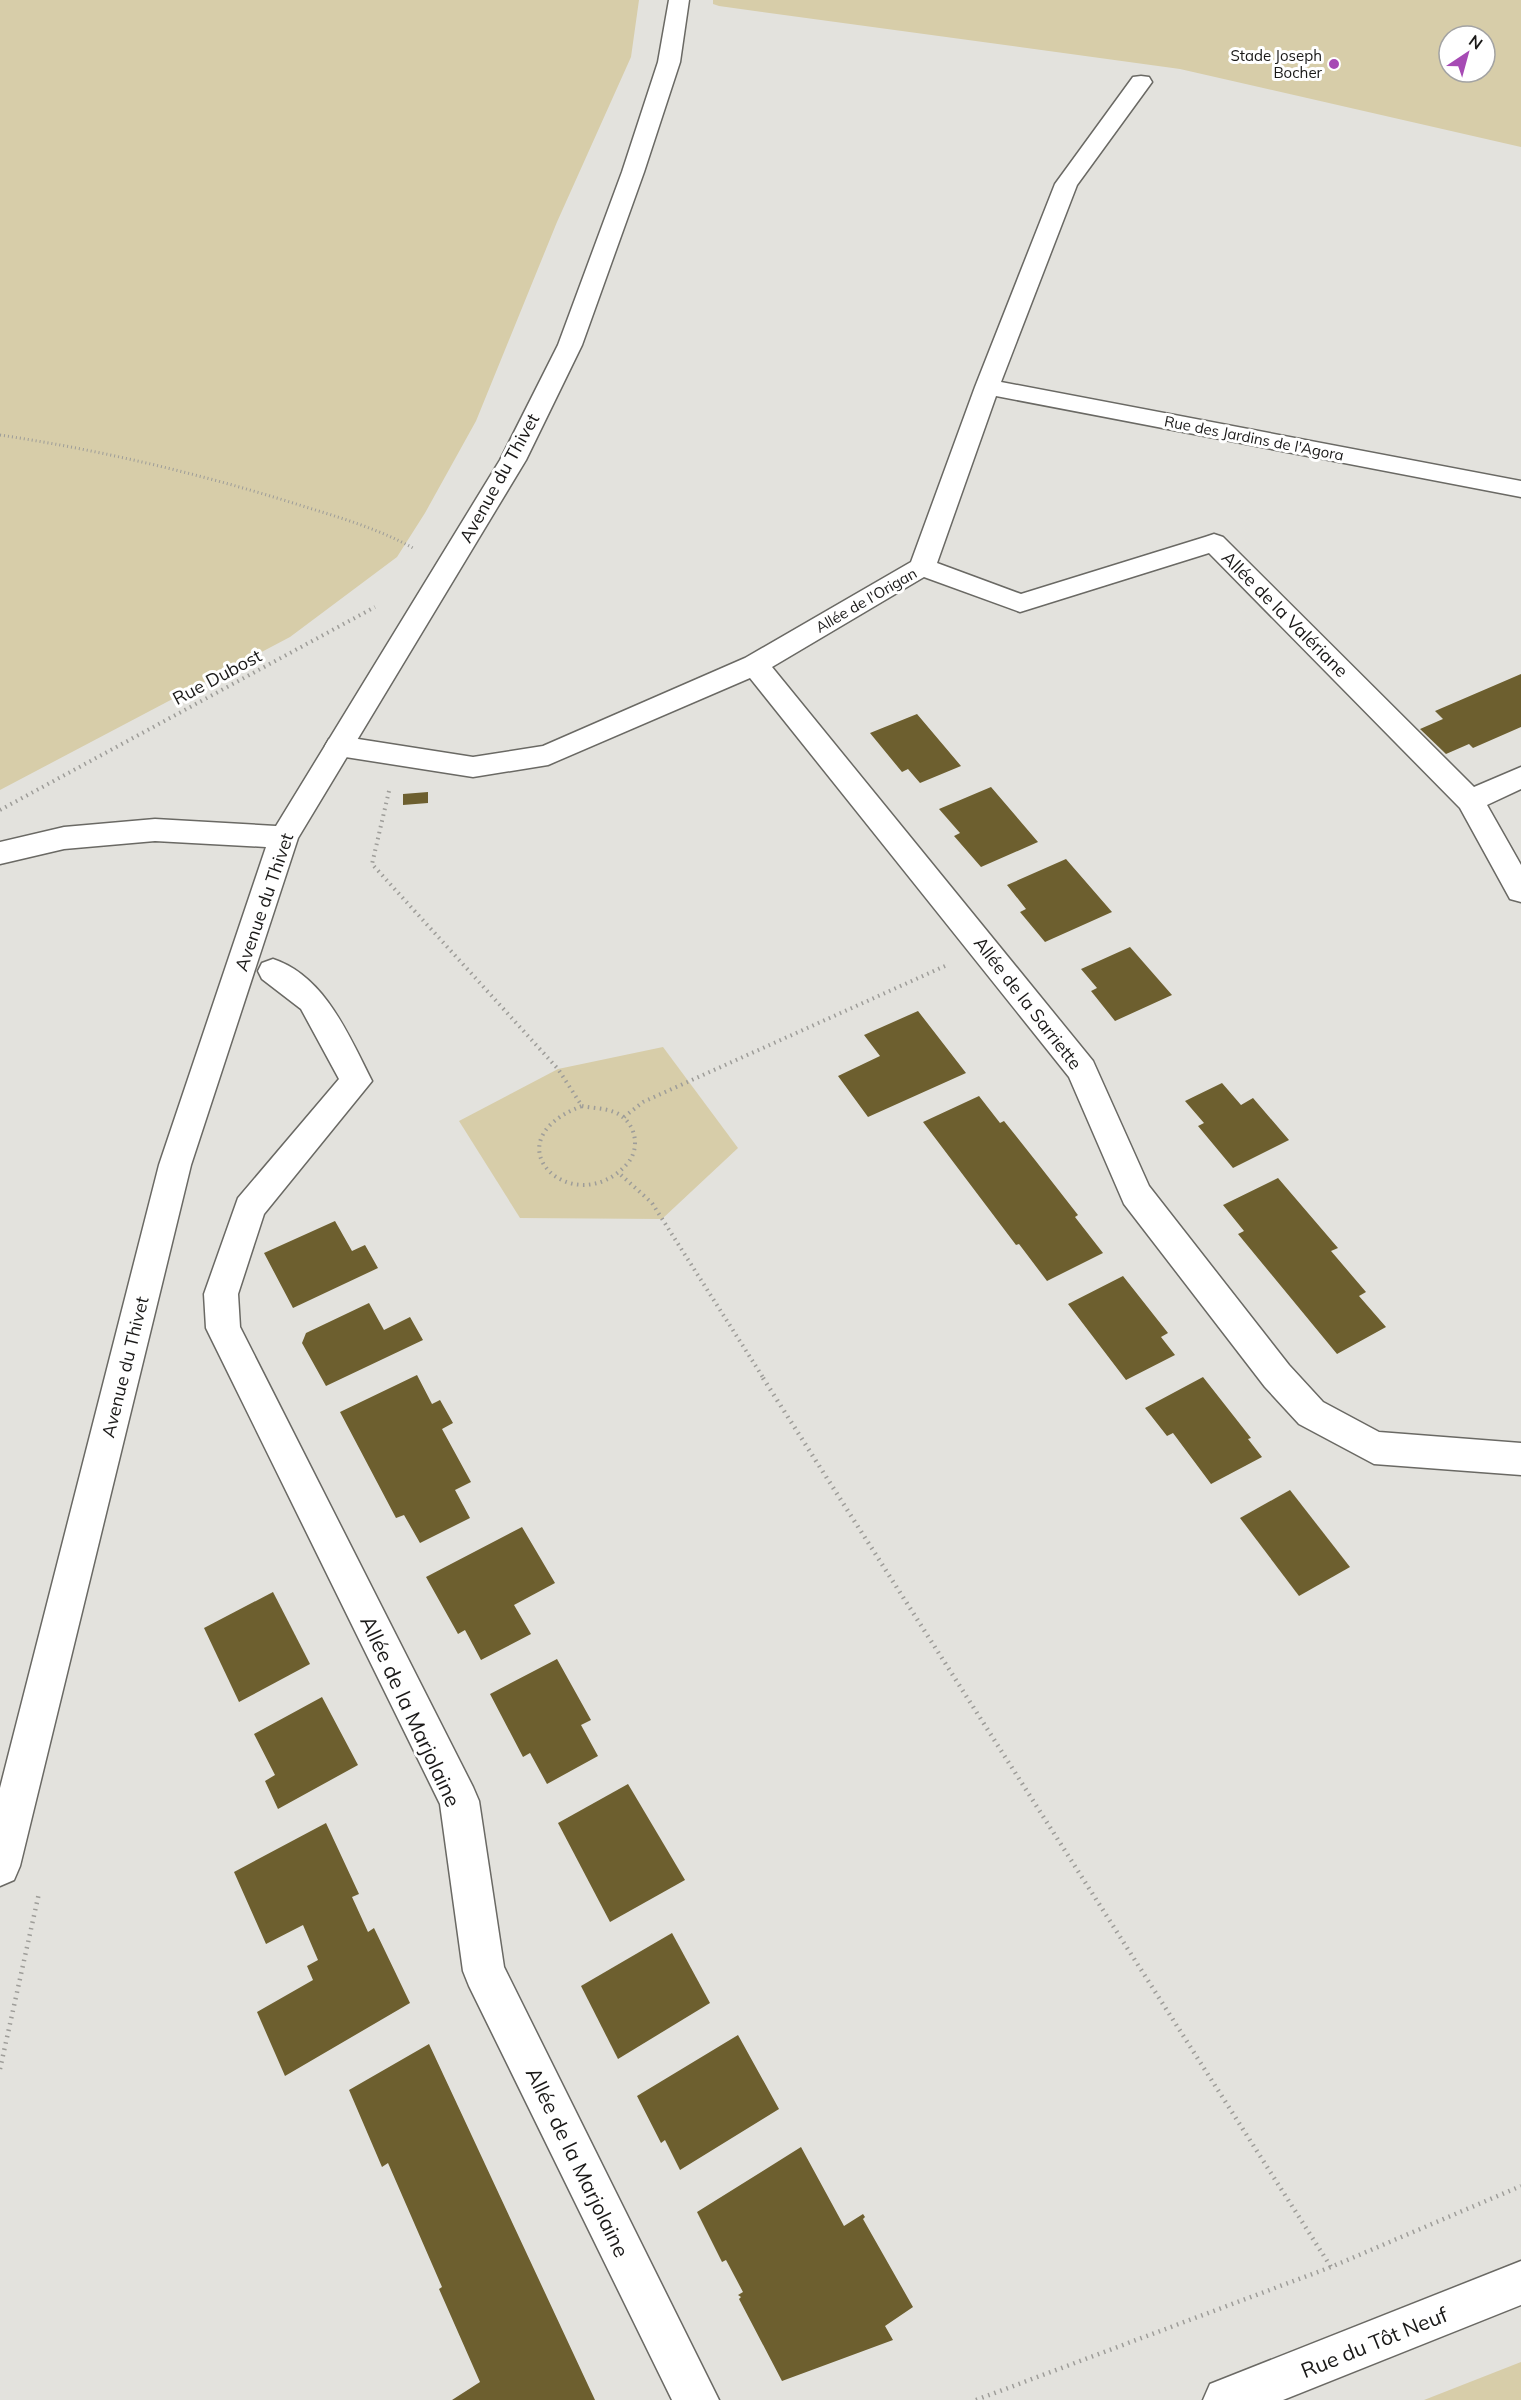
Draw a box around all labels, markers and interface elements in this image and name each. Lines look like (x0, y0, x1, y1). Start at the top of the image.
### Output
north arrow (1437, 24, 1497, 84)
text: N (1465, 30, 1487, 54)
place label: Stade Joseph Bocher (1230, 46, 1323, 82)
marker: Stade Joseph Bocher (1327, 57, 1341, 71)
street label: Avenue du Thivet (454, 409, 544, 547)
street label: Rue des Jardins de l'Agora (1163, 411, 1345, 465)
street label: Allée de la Valériane (1217, 546, 1353, 682)
street label: Allée de l'Origan (812, 563, 920, 637)
street label: Rue Dubost (169, 644, 265, 710)
street label: Avenue du Thivet (230, 830, 298, 974)
street label: Allée de la Sarriette (969, 932, 1087, 1074)
street label: Avenue du Thivet (96, 1294, 154, 1440)
street label: Allée de la Marjolaine (355, 1611, 467, 1811)
street label: Allée de la Marjolaine (521, 2063, 635, 2261)
street label: Rue du Tôt Neuf (1297, 2300, 1452, 2383)

